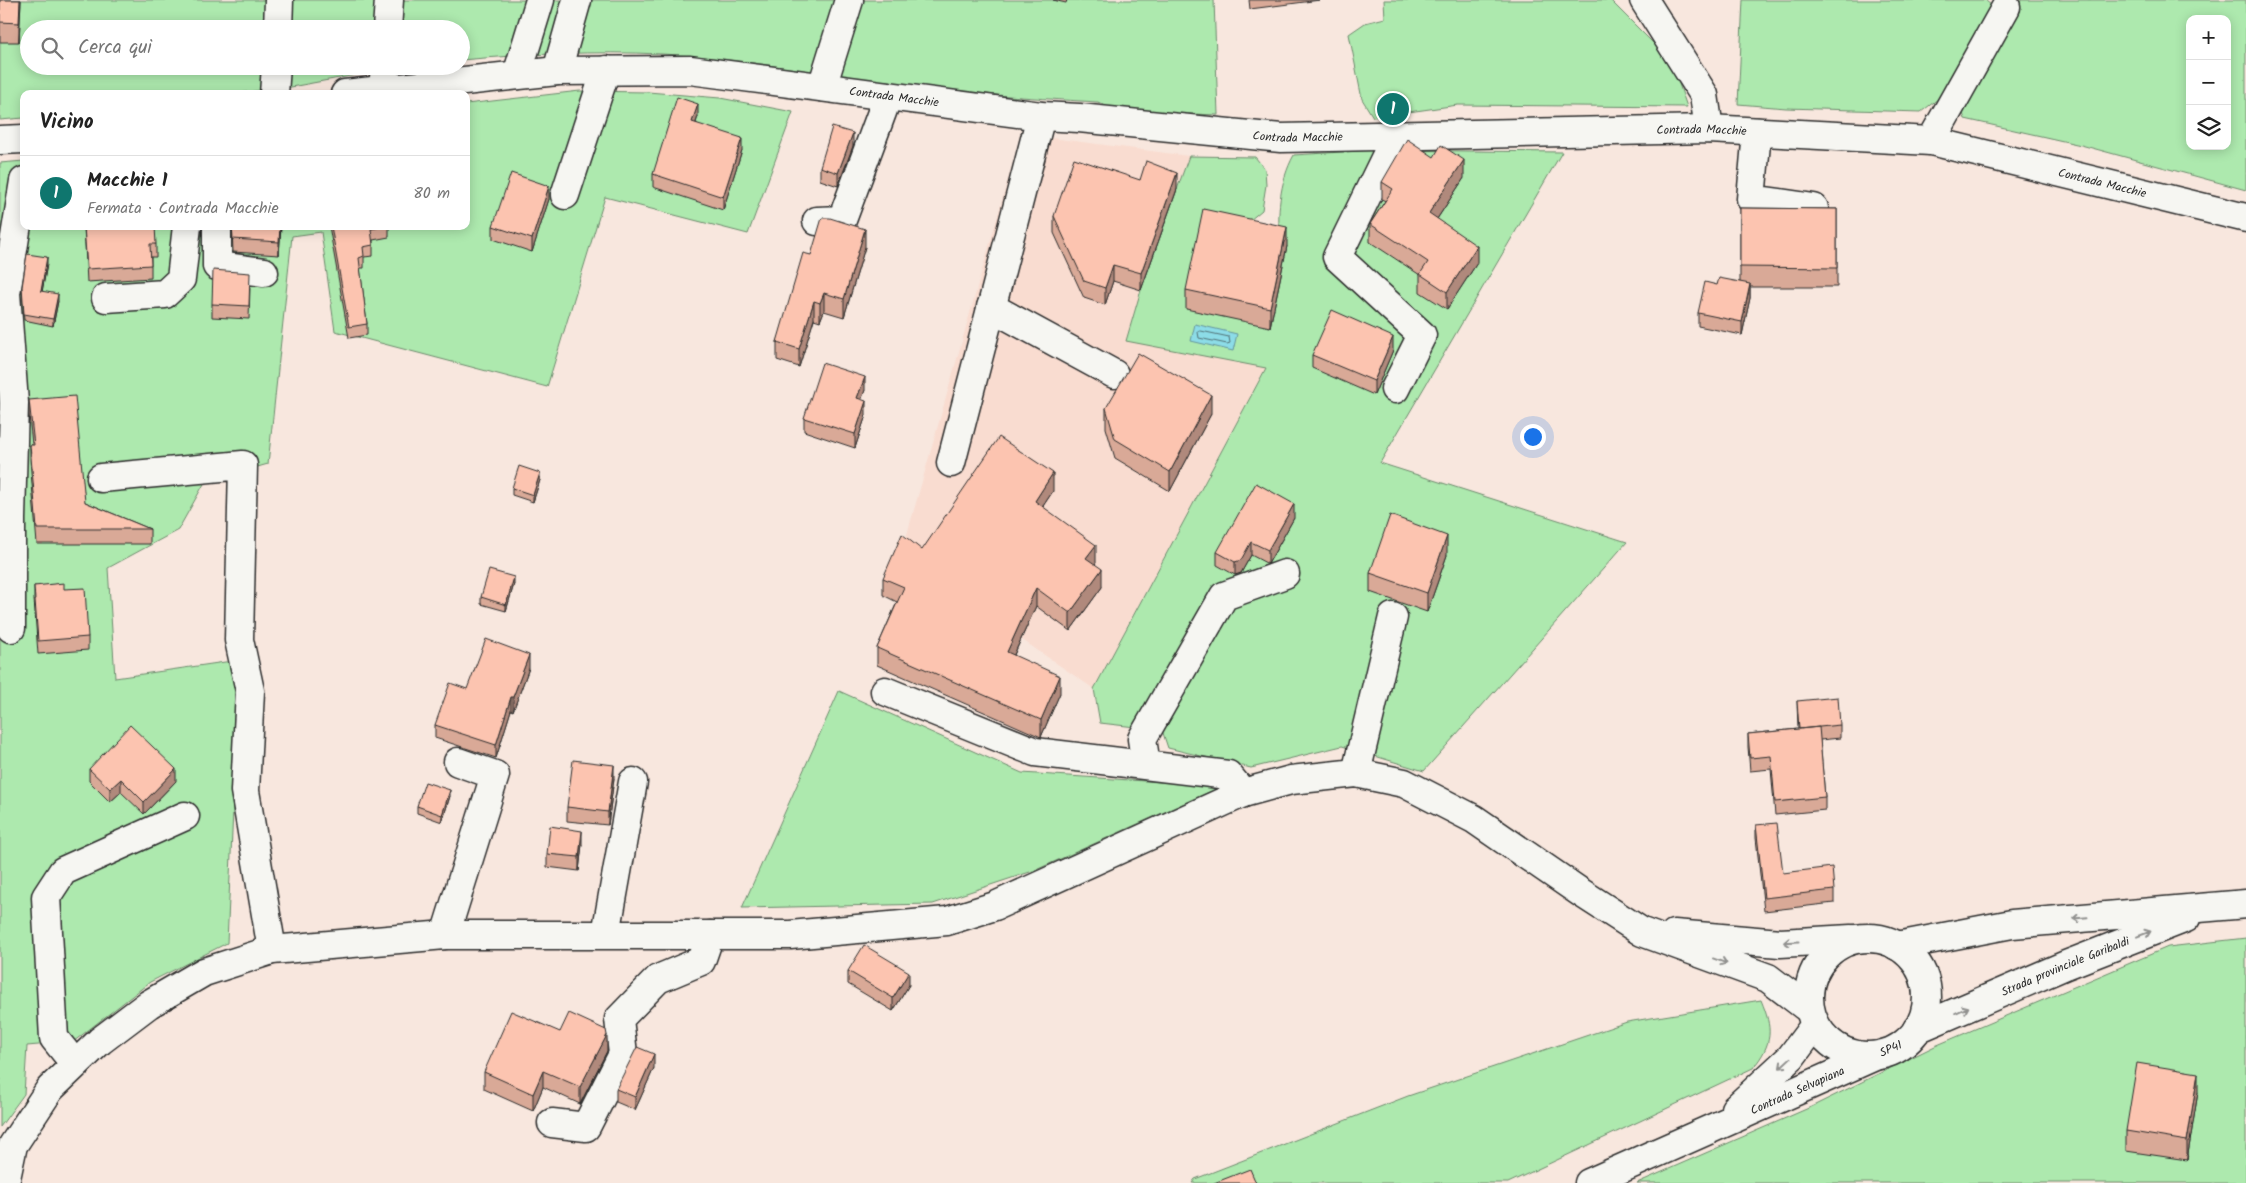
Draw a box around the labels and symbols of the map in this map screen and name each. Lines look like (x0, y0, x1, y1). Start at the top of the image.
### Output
street label: Contrada Macchie (848, 81, 941, 112)
pin: 1 (1377, 90, 1409, 128)
street label: Contrada Macchie (1656, 119, 1748, 141)
street label: Contrada Macchie (1252, 126, 1344, 148)
street label: Contrada Macchie (2056, 163, 2149, 203)
your location (1520, 424, 1546, 450)
one-way arrow (2072, 914, 2088, 923)
one-way arrow (2136, 929, 2151, 938)
street label: Strada provinciale Garibaldi (1998, 931, 2133, 1001)
one-way arrow (1784, 938, 1800, 947)
one-way arrow (1712, 957, 1727, 966)
one-way arrow (1954, 1004, 1969, 1014)
street label: SP41 (1877, 1035, 1906, 1062)
one-way arrow (1778, 1057, 1791, 1069)
street label: Contrada Selvapiana (1747, 1061, 1848, 1120)

